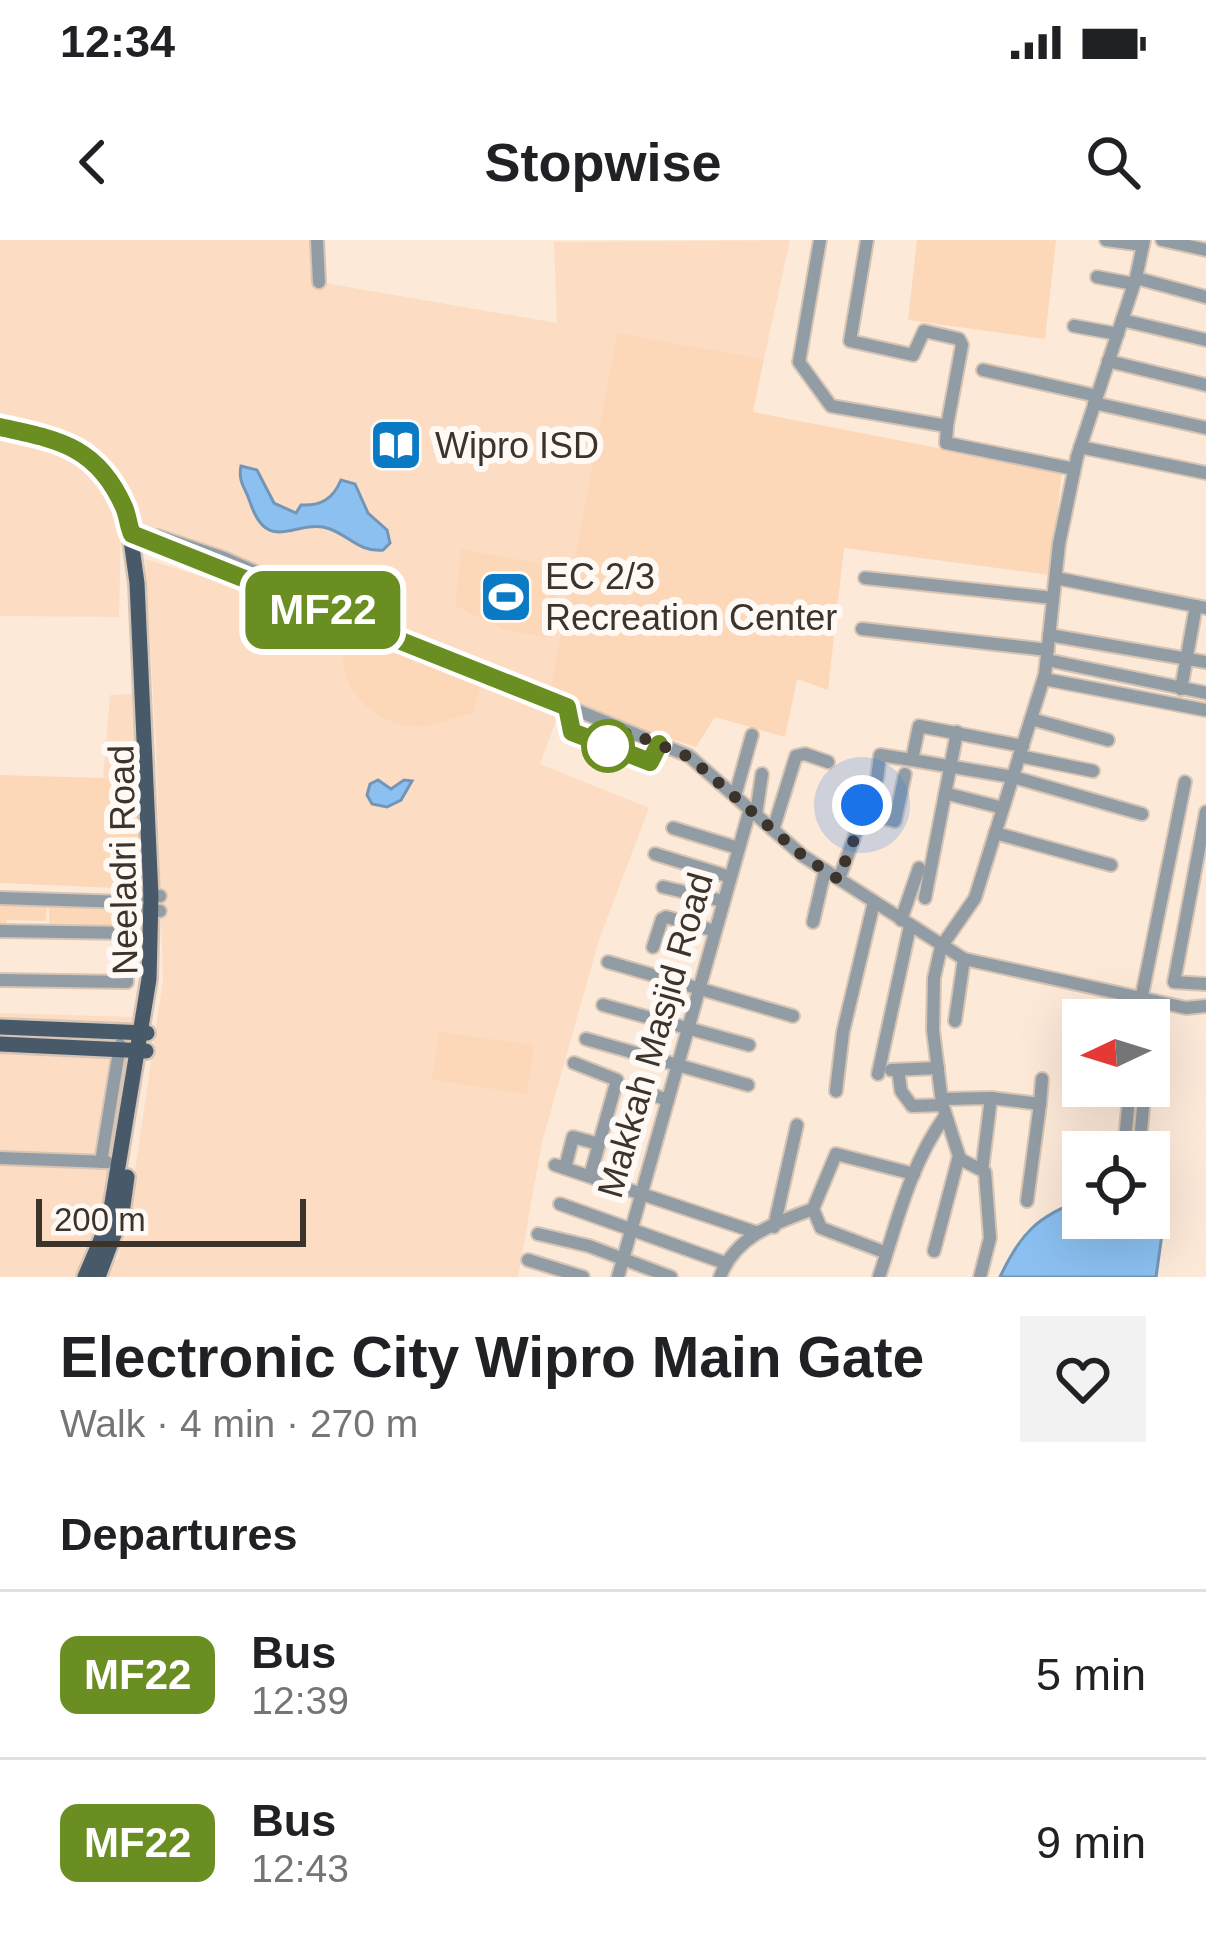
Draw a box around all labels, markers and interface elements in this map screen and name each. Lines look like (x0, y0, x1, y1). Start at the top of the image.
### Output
text: 12:34 (60, 16, 175, 67)
icon: back (60, 129, 126, 195)
icon: search (1080, 129, 1146, 195)
text: Stopwise (484, 132, 722, 192)
library icon: Wipro ISD (368, 417, 424, 473)
place label: Wipro ISD (435, 425, 599, 466)
place label: EC 2/3 Recreation Center (545, 556, 837, 638)
sports icon: EC 2/3 Recreation Center (478, 569, 534, 625)
line badge: MF22 (239, 571, 407, 649)
text: MF22 (269, 586, 377, 633)
unlabelled marker (583, 721, 633, 771)
street label: Neeladri Road (100, 745, 146, 975)
your location (832, 775, 892, 835)
street label: Makkah Masjid Road (589, 868, 721, 1202)
north arrow (1062, 999, 1170, 1107)
map controls (1062, 999, 1170, 1239)
button: locate (1062, 1131, 1170, 1239)
scale bar (36, 1193, 306, 1246)
text: 200 m (54, 1201, 146, 1238)
button: heart (1020, 1316, 1146, 1442)
text: Electronic City Wipro Main Gate (60, 1325, 924, 1389)
text: Walk · 4 min · 270 m (60, 1402, 418, 1445)
text: Departures (60, 1509, 298, 1560)
text: Bus (251, 1627, 336, 1678)
text: 5 min (1036, 1649, 1146, 1700)
text: MF22 (84, 1651, 191, 1698)
text: 12:39 (251, 1679, 349, 1722)
text: Bus (251, 1795, 336, 1846)
text: 9 min (1036, 1817, 1146, 1868)
text: MF22 (84, 1819, 191, 1866)
text: 12:43 (251, 1847, 349, 1890)

